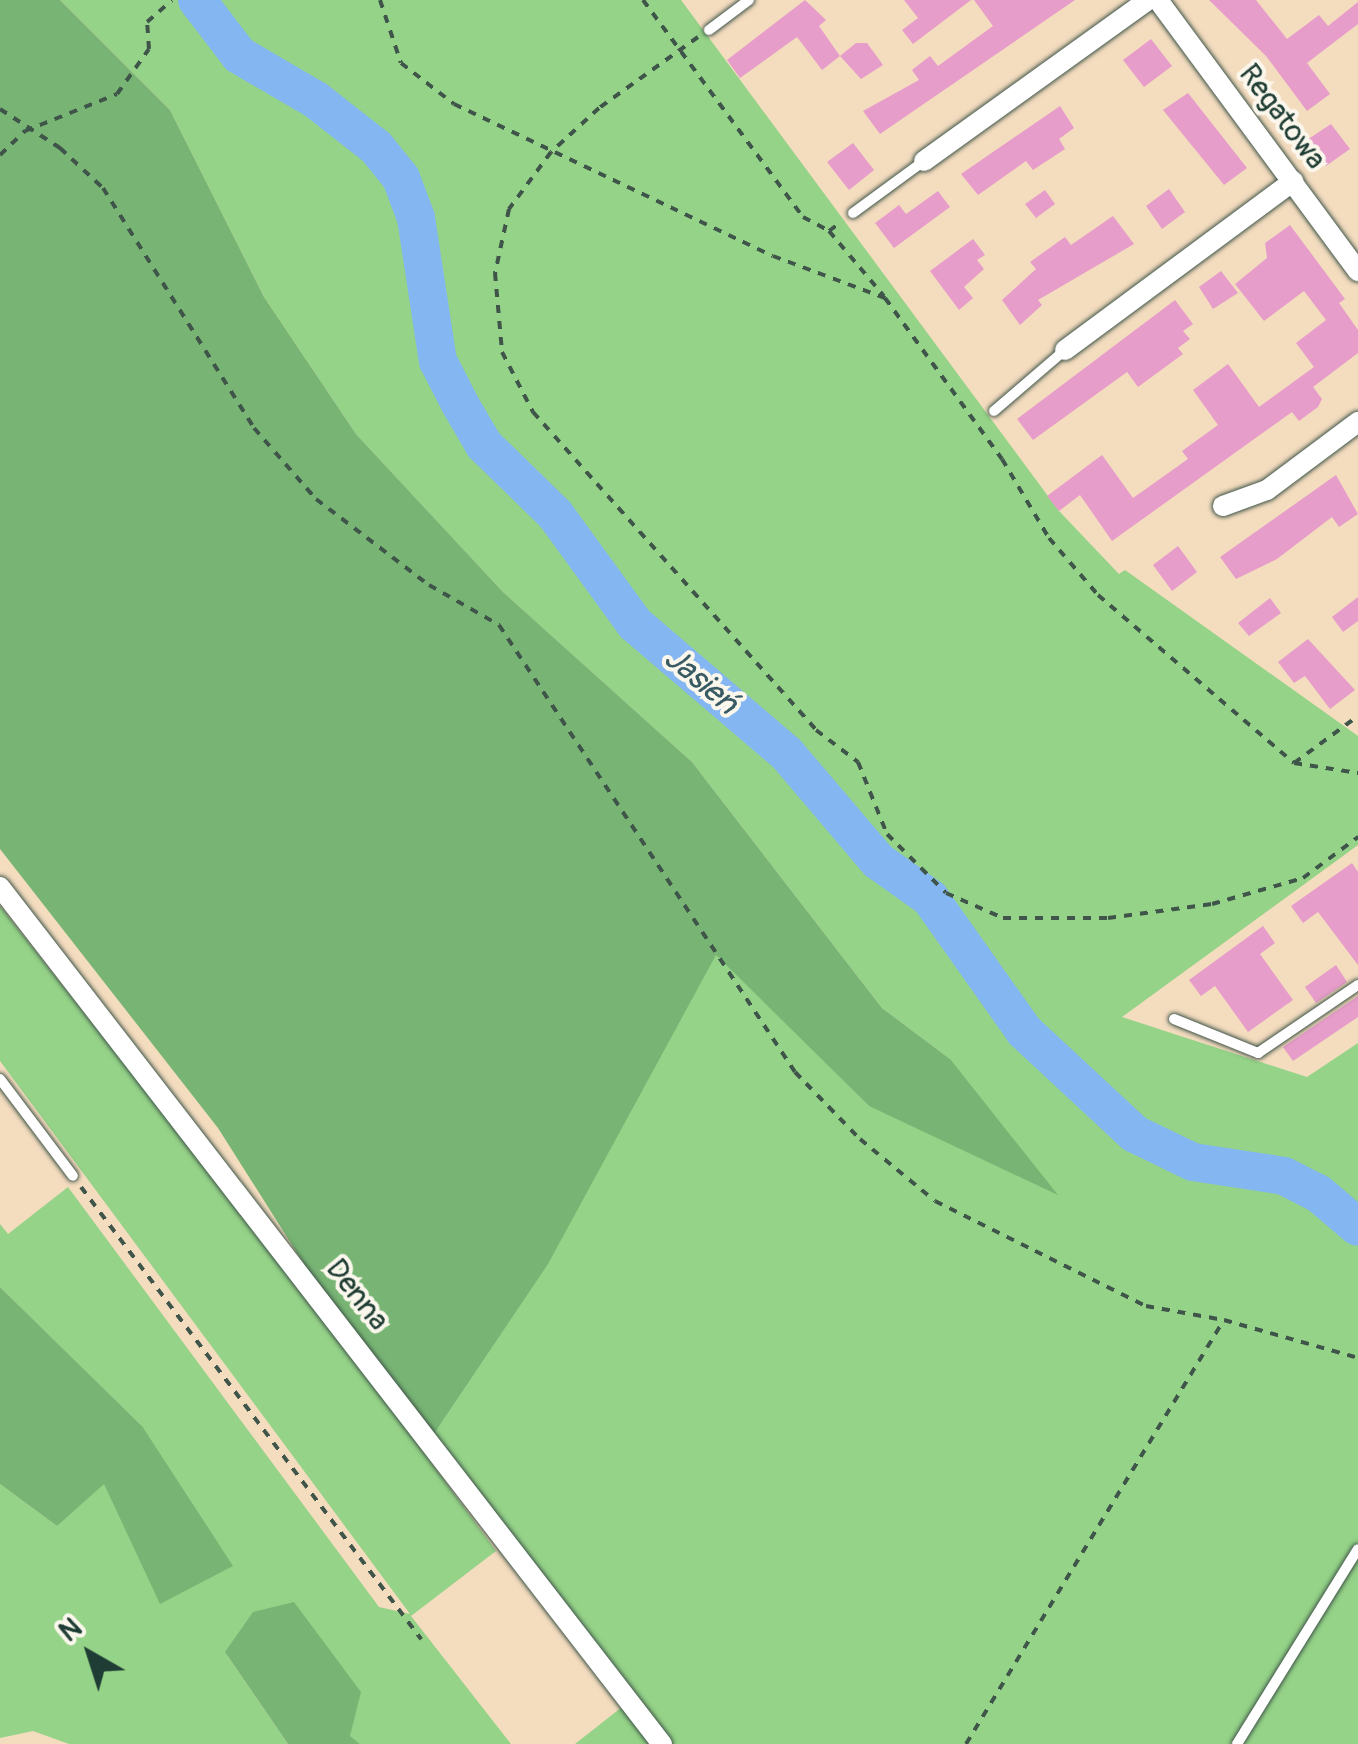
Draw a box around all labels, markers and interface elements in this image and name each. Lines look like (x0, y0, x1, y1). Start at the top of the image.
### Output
street label: Regatowa (1231, 57, 1333, 177)
water label: Jasień (656, 639, 746, 723)
street label: Denna (318, 1252, 396, 1338)
north arrow (40, 1604, 140, 1704)
text: N (52, 1611, 89, 1650)

